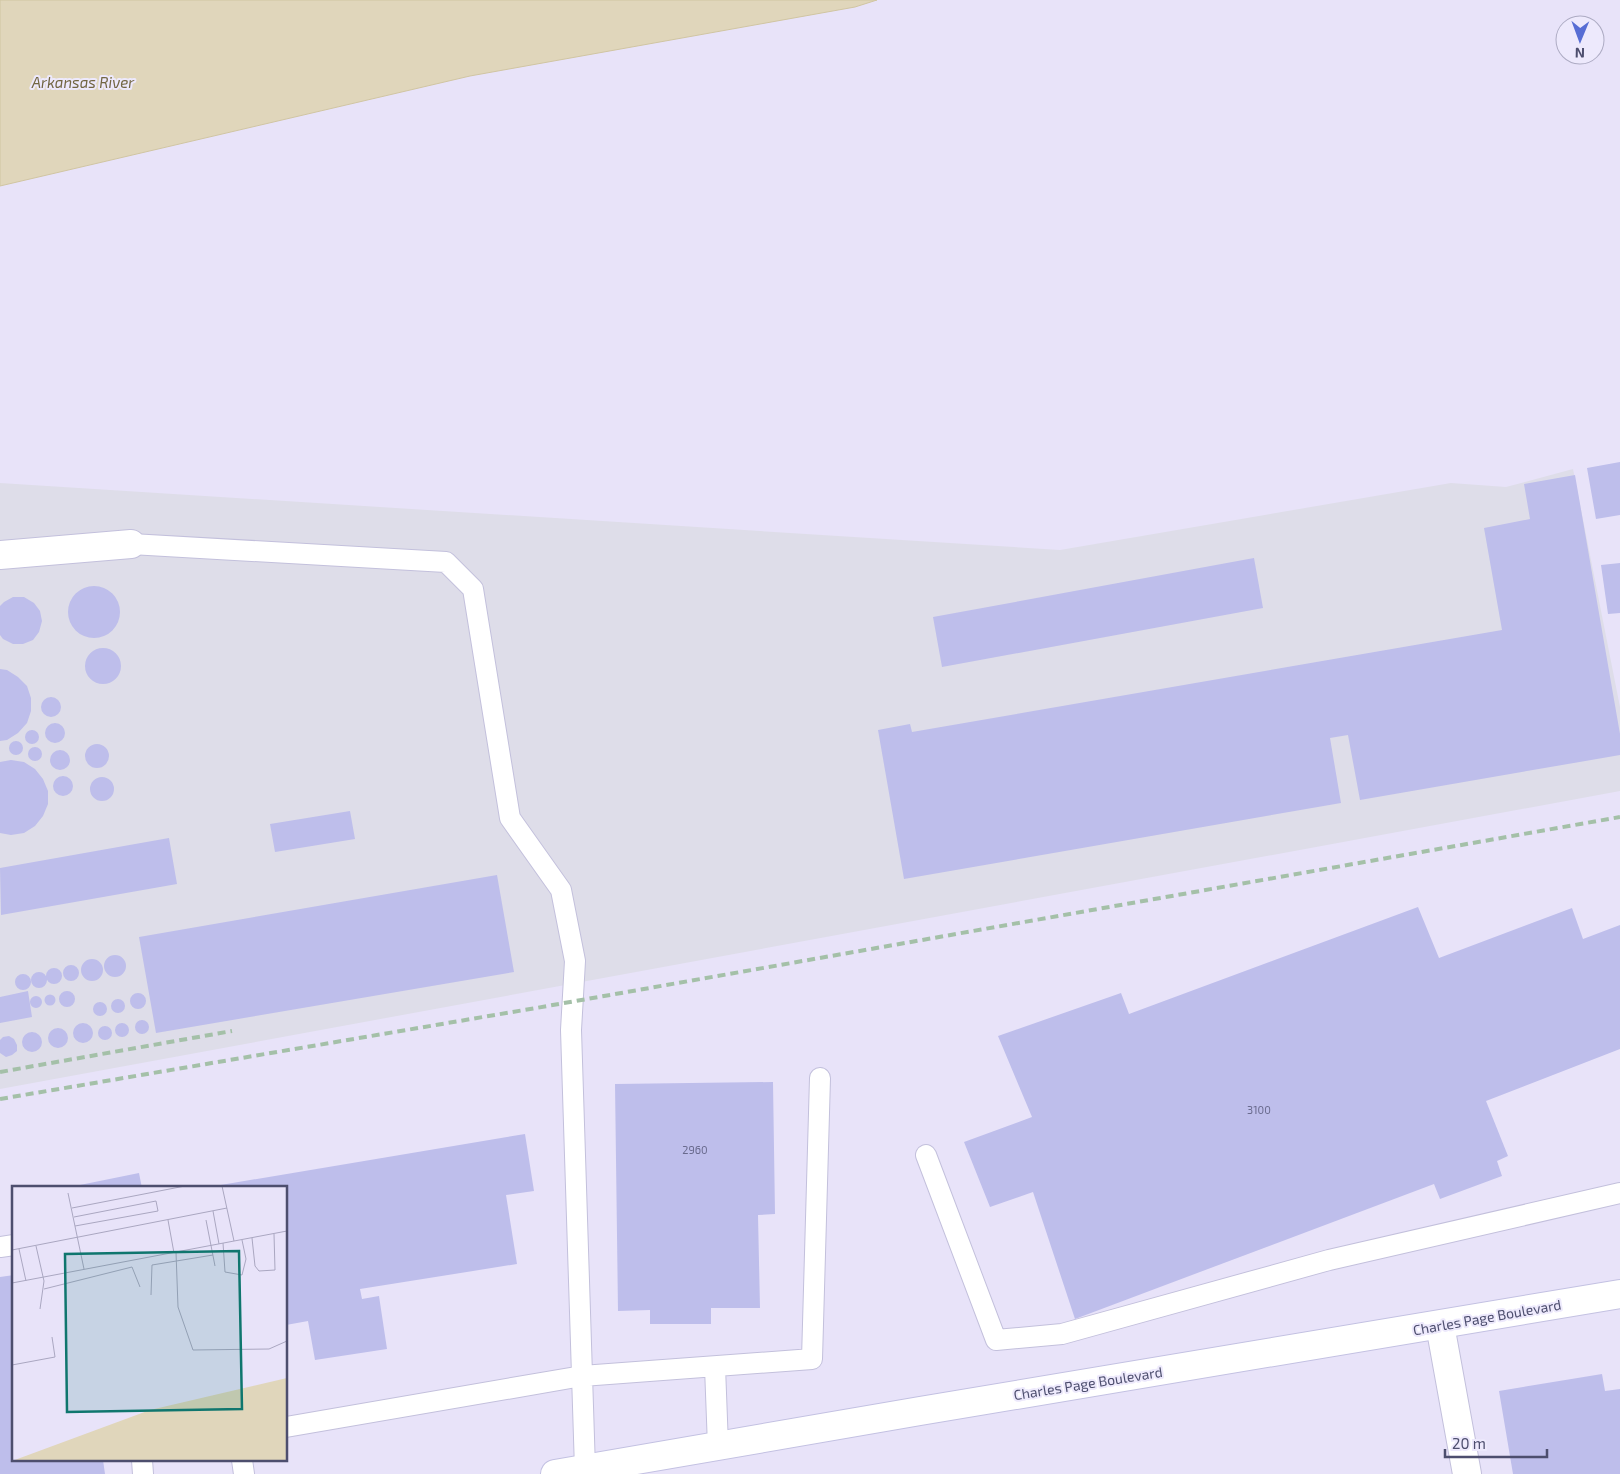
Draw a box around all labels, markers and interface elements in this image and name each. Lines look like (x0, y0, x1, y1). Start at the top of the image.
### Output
north arrow (1555, 15, 1605, 65)
text: N (1575, 45, 1585, 62)
water label: Arkansas River (31, 73, 135, 91)
house number: 3100 (1247, 1103, 1271, 1116)
house number: 2960 (682, 1143, 708, 1156)
inset map (12, 1186, 288, 1462)
street label: Charles Page Boulevard (1411, 1296, 1563, 1338)
street label: Charles Page Boulevard (1012, 1363, 1164, 1403)
scale bar (1445, 1426, 1548, 1458)
text: 20 m (1452, 1434, 1486, 1452)

